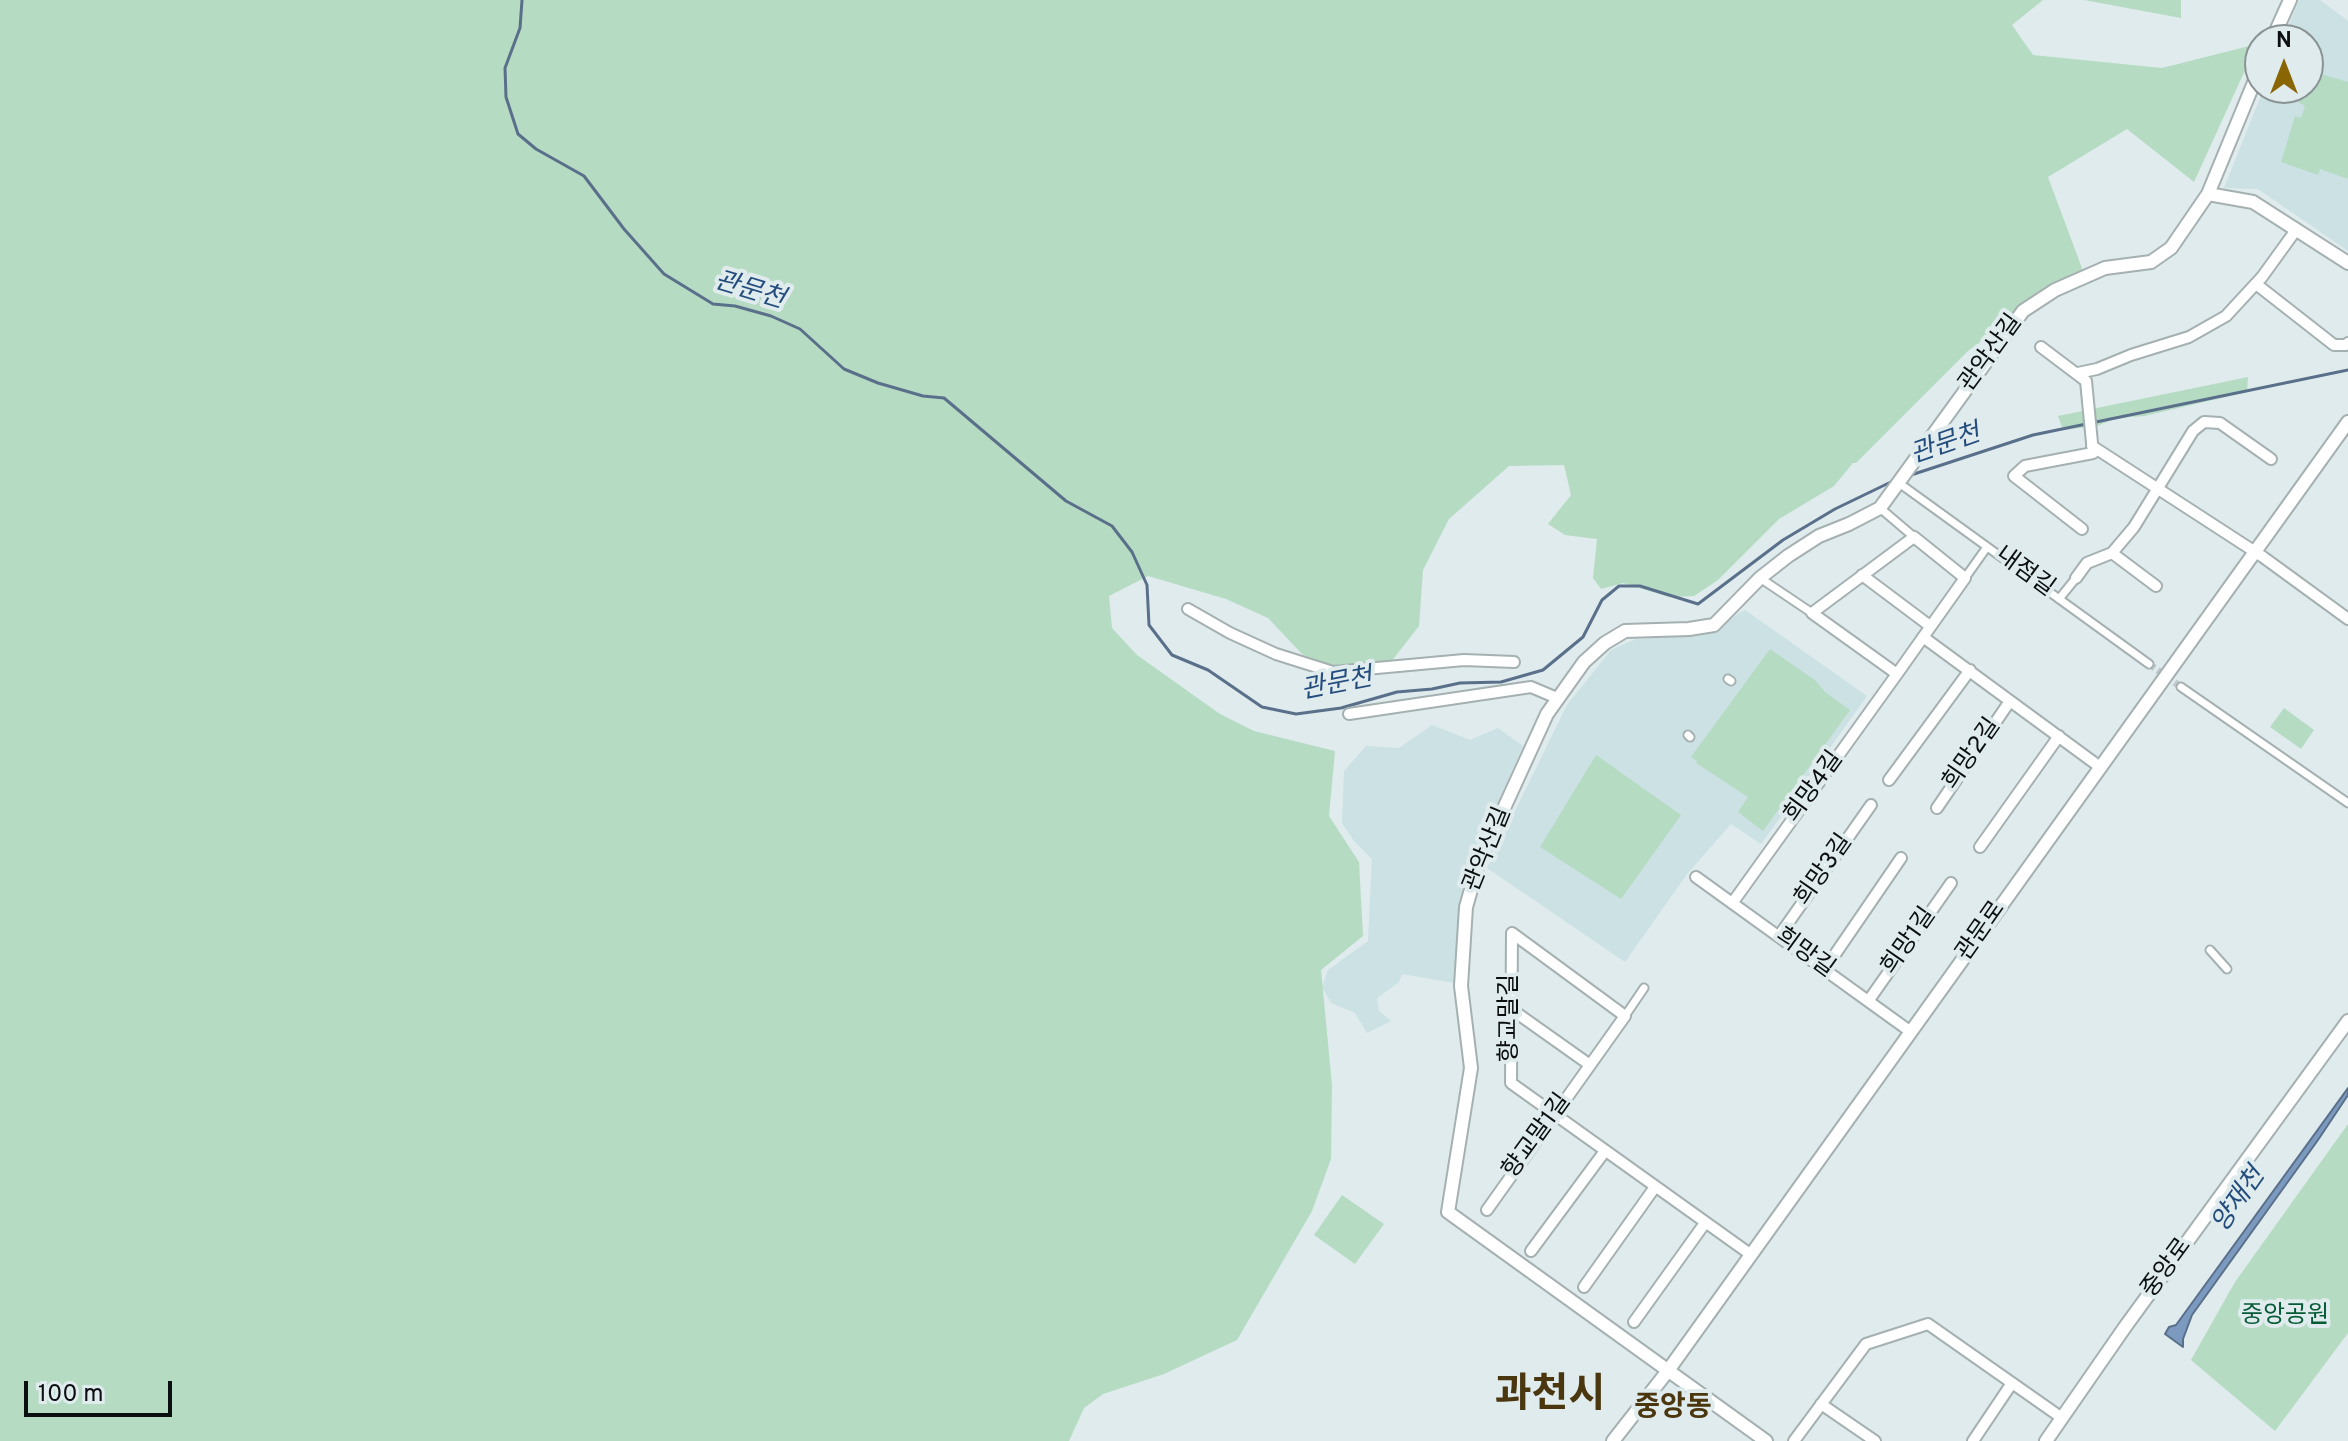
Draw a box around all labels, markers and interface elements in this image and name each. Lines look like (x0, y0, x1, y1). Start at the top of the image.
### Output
north arrow (2244, 24, 2324, 104)
text: N (2276, 28, 2292, 55)
water label: 관문천 (710, 267, 788, 317)
street label: 관악산길 (1954, 310, 2030, 398)
water label: 관문천 (1907, 420, 1985, 472)
street label: 내점길 (1989, 542, 2059, 604)
water label: 관문천 (1299, 664, 1375, 708)
street label: 희망2길 (1938, 714, 2008, 796)
street label: 희망4길 (1780, 747, 1850, 829)
street label: 관악산길 (1459, 804, 1519, 896)
street label: 희망3길 (1790, 830, 1860, 912)
street label: 관문로 (1951, 897, 2013, 967)
street label: 희망1길 (1877, 903, 1943, 981)
street label: 희망길 (1769, 923, 1839, 985)
street label: 향교말길 (1497, 974, 1525, 1062)
street label: 향교말1길 (1498, 1089, 1578, 1185)
water label: 양재천 (2207, 1163, 2273, 1239)
street label: 중앙로 (2137, 1234, 2199, 1304)
park label: 중앙공원 (2241, 1303, 2329, 1331)
scale bar (28, 1365, 176, 1415)
district label: 과천시 (1495, 1374, 1605, 1422)
text: 100 m (38, 1380, 104, 1410)
district label: 중앙동 (1634, 1392, 1712, 1426)

